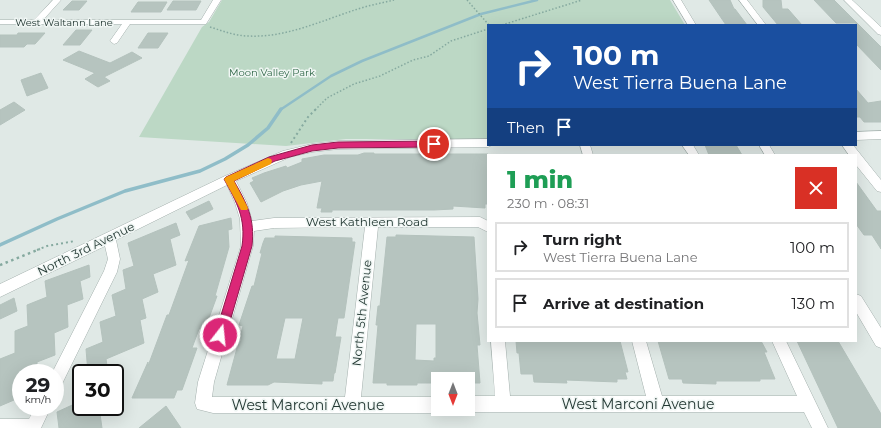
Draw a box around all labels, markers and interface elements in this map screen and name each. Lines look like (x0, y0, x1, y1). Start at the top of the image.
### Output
street label: West Waltann Lane (15, 16, 113, 29)
text: 100 m (573, 38, 659, 72)
icon: right (507, 40, 559, 92)
park label: Moon Valley Park (229, 66, 315, 79)
text: West Tierra Buena Lane (573, 72, 787, 94)
icon: arrive (553, 116, 575, 138)
text: Then (507, 118, 545, 137)
pin (417, 127, 451, 161)
icon: arrive (423, 133, 445, 155)
text: 1 min (507, 165, 573, 194)
button: close (795, 167, 837, 209)
text: 230 m · 08:31 (507, 195, 589, 211)
street label: West Kathleen Road (306, 214, 428, 229)
street label: North 3rd Avenue (35, 218, 137, 279)
text: Turn right (543, 230, 622, 249)
icon: right (509, 236, 531, 258)
text: 100 m (790, 238, 835, 257)
text: West Tierra Buena Lane (543, 249, 698, 265)
street label: North 5th Avenue (348, 259, 375, 367)
icon: arrive (509, 292, 531, 314)
text: Arrive at destination (543, 294, 704, 313)
text: 130 m (791, 294, 835, 313)
position arrow (199, 314, 241, 356)
speed limit sign: 30 (72, 364, 124, 416)
north arrow (431, 372, 475, 416)
map controls (431, 372, 475, 416)
text: 29 (26, 373, 50, 397)
text: km/h (25, 393, 51, 406)
street label: West Marconi Avenue (562, 395, 714, 413)
street label: West Marconi Avenue (232, 396, 384, 414)

